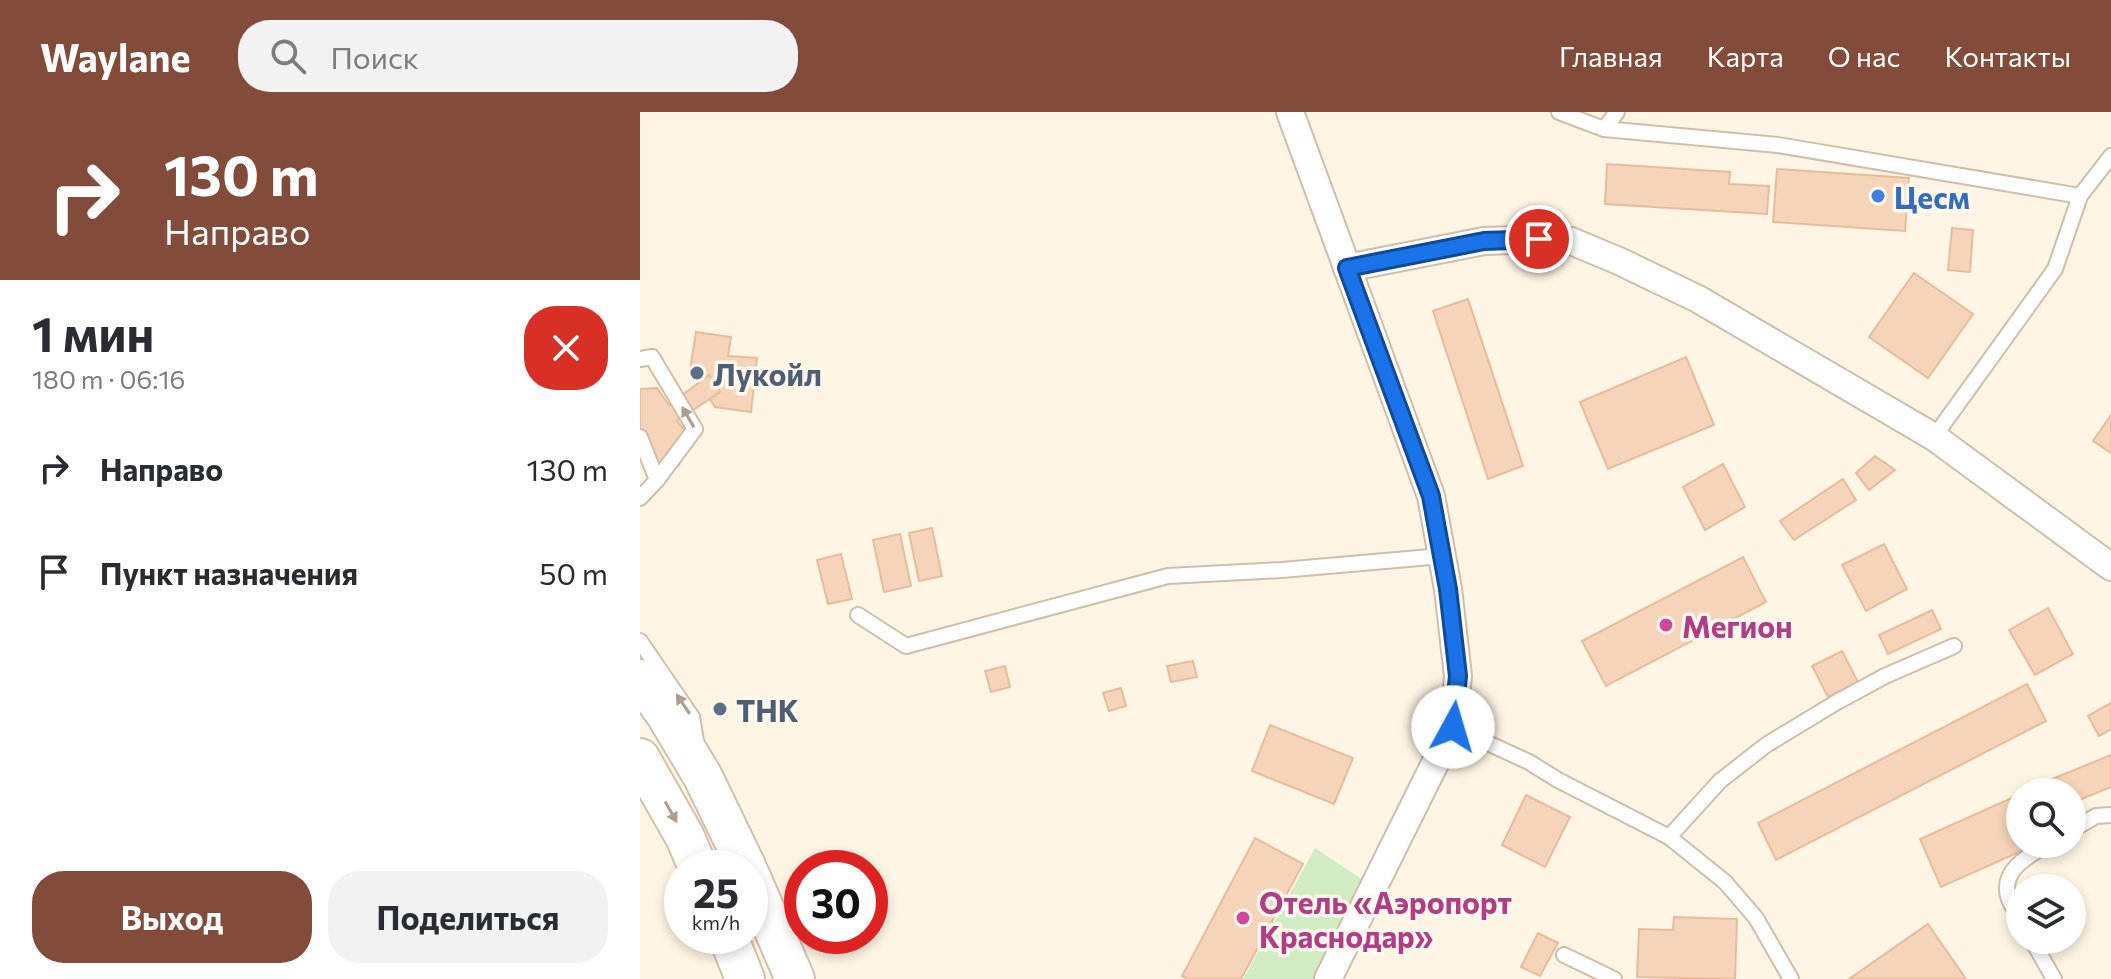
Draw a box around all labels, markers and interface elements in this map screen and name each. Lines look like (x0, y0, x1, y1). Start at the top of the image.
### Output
search box (238, 20, 798, 92)
text: Waylane (40, 33, 190, 80)
icon: search (266, 34, 310, 78)
text: Поиск (330, 38, 419, 75)
text: Главная (1559, 39, 1663, 73)
text: Карта (1707, 39, 1784, 73)
text: О нас (1828, 39, 1900, 73)
text: Контакты (1944, 39, 2071, 73)
text: 130 m (164, 139, 319, 208)
icon: right (32, 144, 136, 248)
place label: Цесм (1894, 178, 1970, 215)
marker: Цесм (1869, 187, 1887, 205)
pin (1505, 205, 1573, 273)
text: Направо (164, 208, 310, 252)
icon: arrive (1517, 217, 1561, 261)
text: 1 мин (32, 303, 154, 362)
button: close (524, 306, 608, 390)
place label: Лукойл (713, 355, 822, 392)
text: 180 m · 06:16 (32, 363, 185, 394)
marker: Лукойл (688, 364, 706, 382)
one-way arrow (681, 406, 695, 428)
icon: right (32, 446, 76, 490)
text: Направо (100, 450, 223, 487)
text: 130 m (527, 450, 608, 487)
icon: arrive (32, 550, 76, 594)
text: Пункт назначения (100, 554, 358, 591)
text: 50 m (539, 554, 608, 591)
place label: Мегион (1682, 607, 1793, 644)
marker: Мегион (1657, 616, 1675, 634)
position arrow (1411, 685, 1495, 769)
place label: ТНК (736, 691, 799, 728)
one-way arrow (676, 694, 691, 715)
marker: ТНК (711, 700, 729, 718)
map controls (2006, 778, 2086, 954)
button: search (2006, 778, 2086, 858)
one-way arrow (664, 801, 678, 823)
speed limit sign: 30 (784, 850, 888, 954)
text: 25 (693, 867, 739, 916)
button: Выход (32, 871, 312, 963)
button: Поделиться (328, 871, 608, 963)
button: layers (2006, 874, 2086, 954)
place label: Отель «Аэропорт Краснодар» (1259, 883, 1512, 954)
marker: Отель «Аэропорт Краснодар» (1234, 909, 1252, 927)
text: km/h (692, 910, 740, 934)

